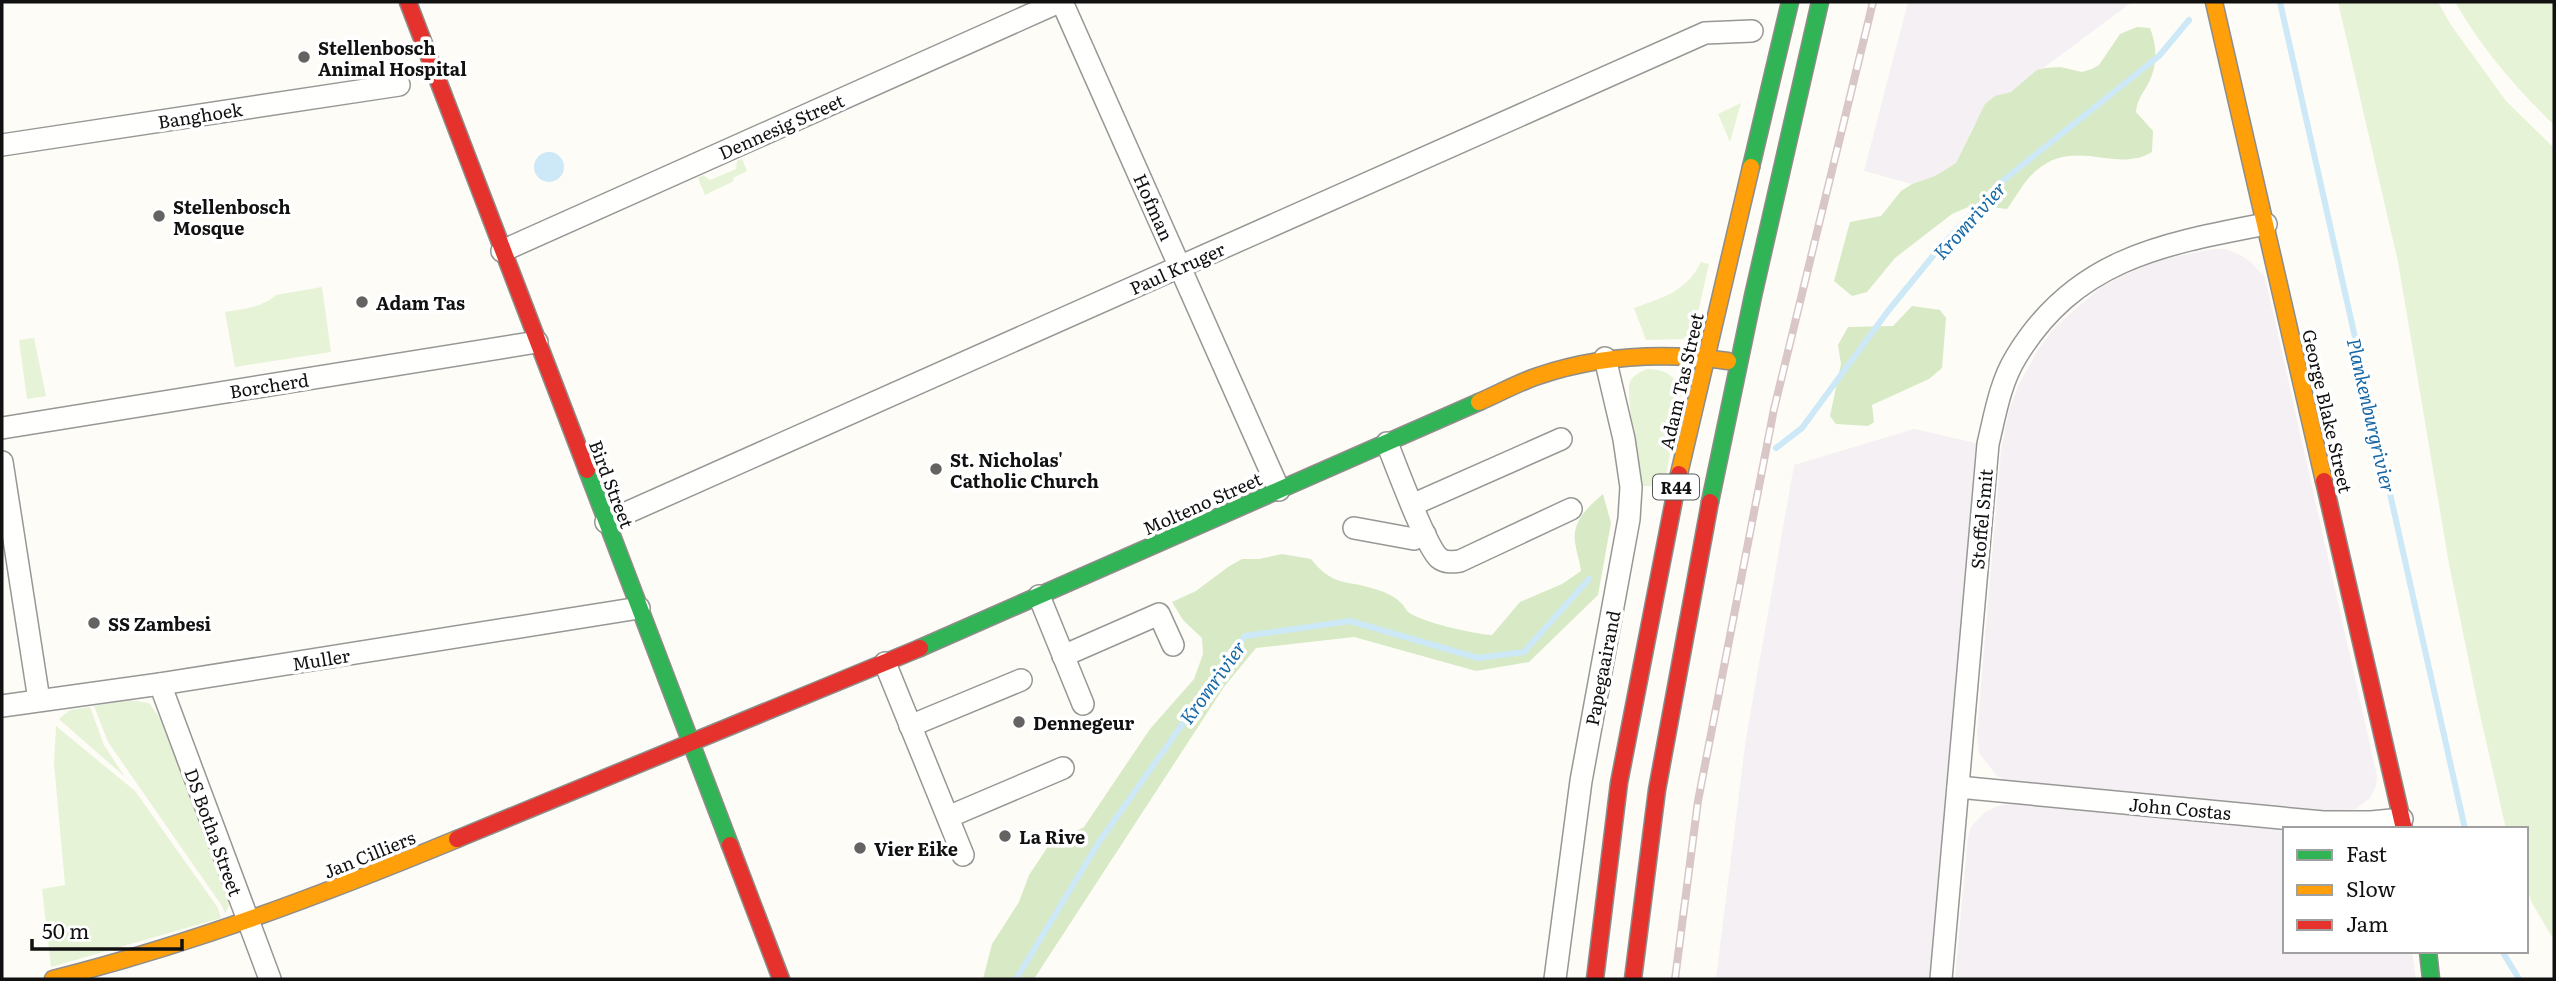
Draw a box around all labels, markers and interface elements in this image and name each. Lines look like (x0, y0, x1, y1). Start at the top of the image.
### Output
place label: Stellenbosch Animal Hospital (318, 34, 467, 82)
marker: Stellenbosch Animal Hospital (296, 49, 312, 65)
street label: Dennesig Street (714, 86, 849, 166)
street label: Banghoek (156, 95, 245, 135)
street label: Hofman (1127, 169, 1181, 245)
water label: Kromrivier (1926, 174, 2012, 265)
place label: Stellenbosch Mosque (173, 193, 291, 241)
marker: Stellenbosch Mosque (151, 208, 167, 224)
street label: Paul Kruger (1125, 235, 1230, 301)
place label: Adam Tas (376, 289, 465, 316)
marker: Adam Tas (354, 294, 370, 310)
street label: Adam Tas Street (1652, 309, 1710, 452)
street label: George Blake Street (2296, 327, 2360, 496)
water label: Plankenburgrivier (2341, 335, 2403, 495)
street label: Borcherd (227, 365, 311, 405)
street label: Bird Street (583, 436, 641, 533)
place label: St. Nicholas' Catholic Church (950, 446, 1099, 494)
marker: St. Nicholas' Catholic Church (928, 461, 944, 477)
street label: Molteno Street (1138, 464, 1266, 541)
street label: Stoffel Smit (1963, 467, 1999, 570)
road number: R44 (1653, 474, 1699, 500)
street label: Papegaairand (1578, 608, 1626, 728)
place label: SS Zambesi (108, 610, 212, 637)
marker: SS Zambesi (86, 615, 102, 631)
water label: Kromrivier (1172, 634, 1252, 729)
street label: Muller (290, 641, 352, 677)
place label: Dennegeur (1033, 709, 1135, 736)
marker: Dennegeur (1011, 714, 1027, 730)
street label: DS Botha Street (178, 764, 250, 900)
street label: John Costas (2128, 790, 2232, 826)
street label: Jan Cilliers (319, 823, 419, 885)
place label: La Rive (1019, 823, 1085, 850)
legend (2283, 827, 2528, 953)
marker: La Rive (997, 828, 1013, 844)
place label: Vier Eike (874, 835, 958, 862)
text: Fast (2346, 837, 2387, 868)
marker: Vier Eike (852, 840, 868, 856)
text: Slow (2346, 872, 2396, 903)
text: Jam (2346, 907, 2388, 938)
scale bar (32, 908, 182, 952)
text: 50 m (42, 914, 89, 945)

